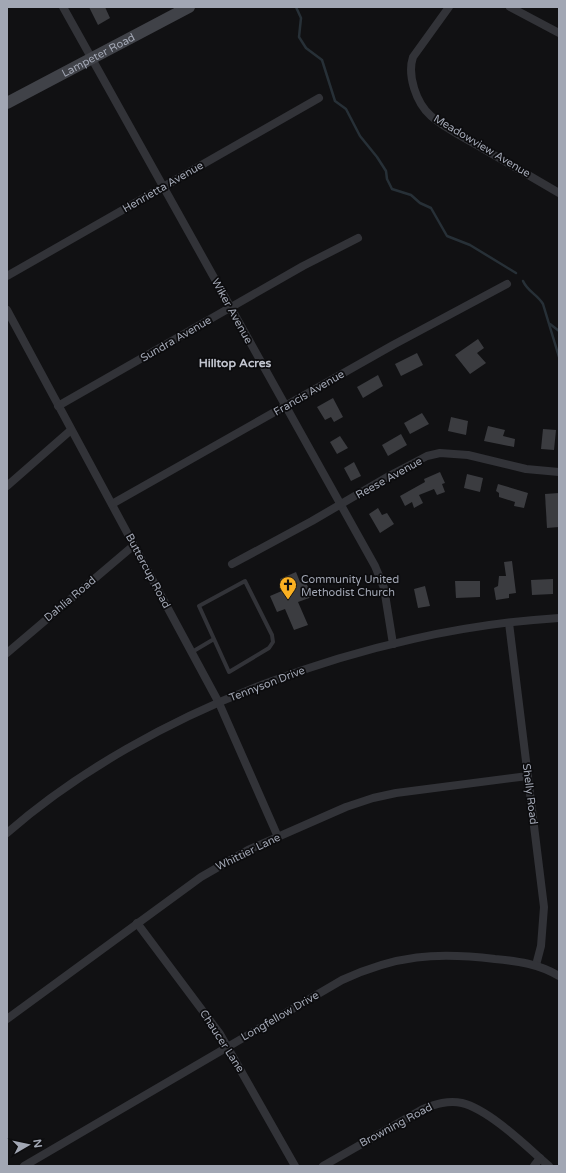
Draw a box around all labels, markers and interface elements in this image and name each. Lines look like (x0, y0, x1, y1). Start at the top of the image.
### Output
street label: Lampeter Road (59, 30, 137, 80)
street label: Meadowview Avenue (431, 112, 533, 180)
street label: Henrietta Avenue (120, 159, 206, 215)
street label: Wiker Avenue (209, 276, 255, 346)
street label: Sundra Avenue (138, 313, 214, 365)
district label: Hilltop Acres (199, 356, 272, 371)
street label: Francis Avenue (271, 367, 347, 419)
street label: Reese Avenue (353, 454, 425, 502)
street label: Buttercup Road (123, 531, 173, 611)
place label: Community United Methodist Church (301, 573, 399, 599)
street label: Dahlia Road (42, 574, 98, 624)
church icon: Community United Methodist Church (278, 575, 298, 600)
street label: Tennyson Drive (227, 664, 307, 704)
street label: Shelly Road (520, 763, 540, 825)
street label: Whittier Lane (213, 831, 283, 873)
street label: Longfellow Drive (239, 988, 321, 1044)
street label: Chaucer Lane (197, 1007, 247, 1075)
street label: Browning Road (357, 1100, 435, 1150)
north arrow (8, 1125, 48, 1165)
text: N (30, 1138, 44, 1149)

